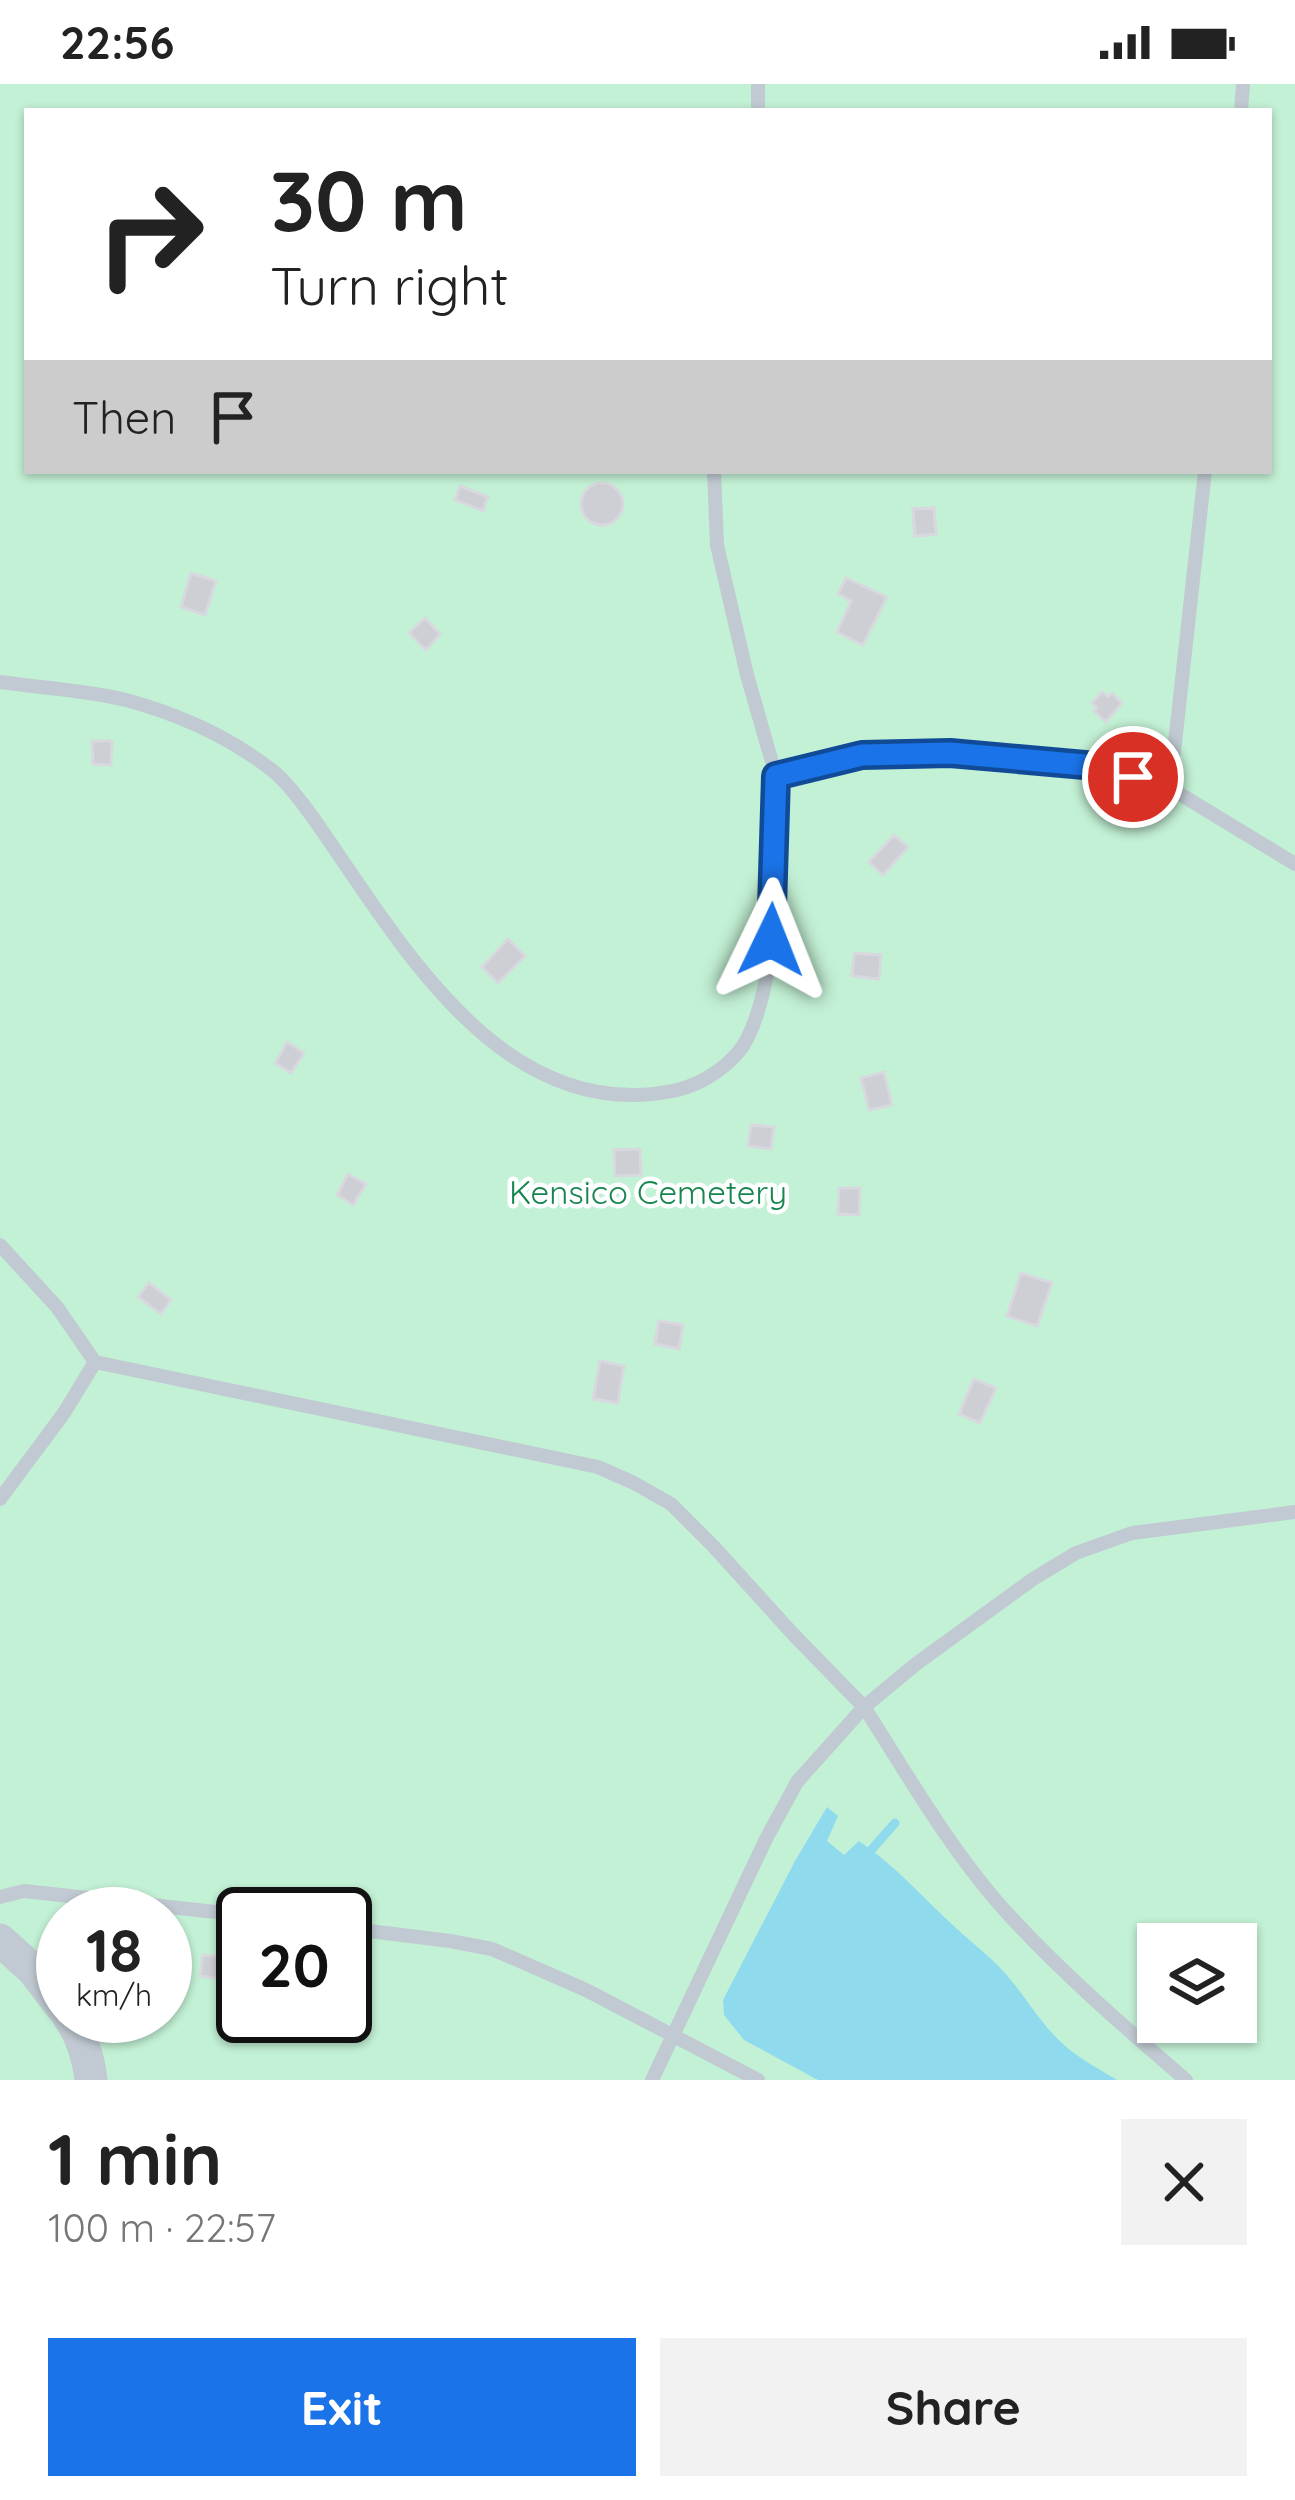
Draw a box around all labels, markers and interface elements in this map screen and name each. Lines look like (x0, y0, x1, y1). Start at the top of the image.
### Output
text: 22:56 (60, 14, 174, 70)
text: 30 m (270, 147, 468, 252)
icon: right (72, 156, 228, 312)
text: Turn right (270, 251, 509, 319)
icon: arrive (200, 384, 266, 450)
text: Then (72, 389, 176, 445)
pin (1082, 726, 1184, 828)
icon: arrive (1100, 744, 1166, 810)
position arrow (708, 877, 834, 1003)
park label: Kensico Cemetery (509, 1171, 787, 1212)
speed limit sign: 20 (216, 1887, 372, 2043)
text: 18 (86, 1912, 142, 1987)
map controls (1137, 1923, 1257, 2043)
button: layers (1137, 1923, 1257, 2043)
text: km/h (76, 1976, 152, 2014)
text: 1 min (48, 2113, 222, 2203)
button: close (1121, 2119, 1247, 2245)
text: 100 m · 22:57 (48, 2203, 276, 2252)
button: Exit (48, 2338, 636, 2476)
button: Share (660, 2338, 1247, 2476)

